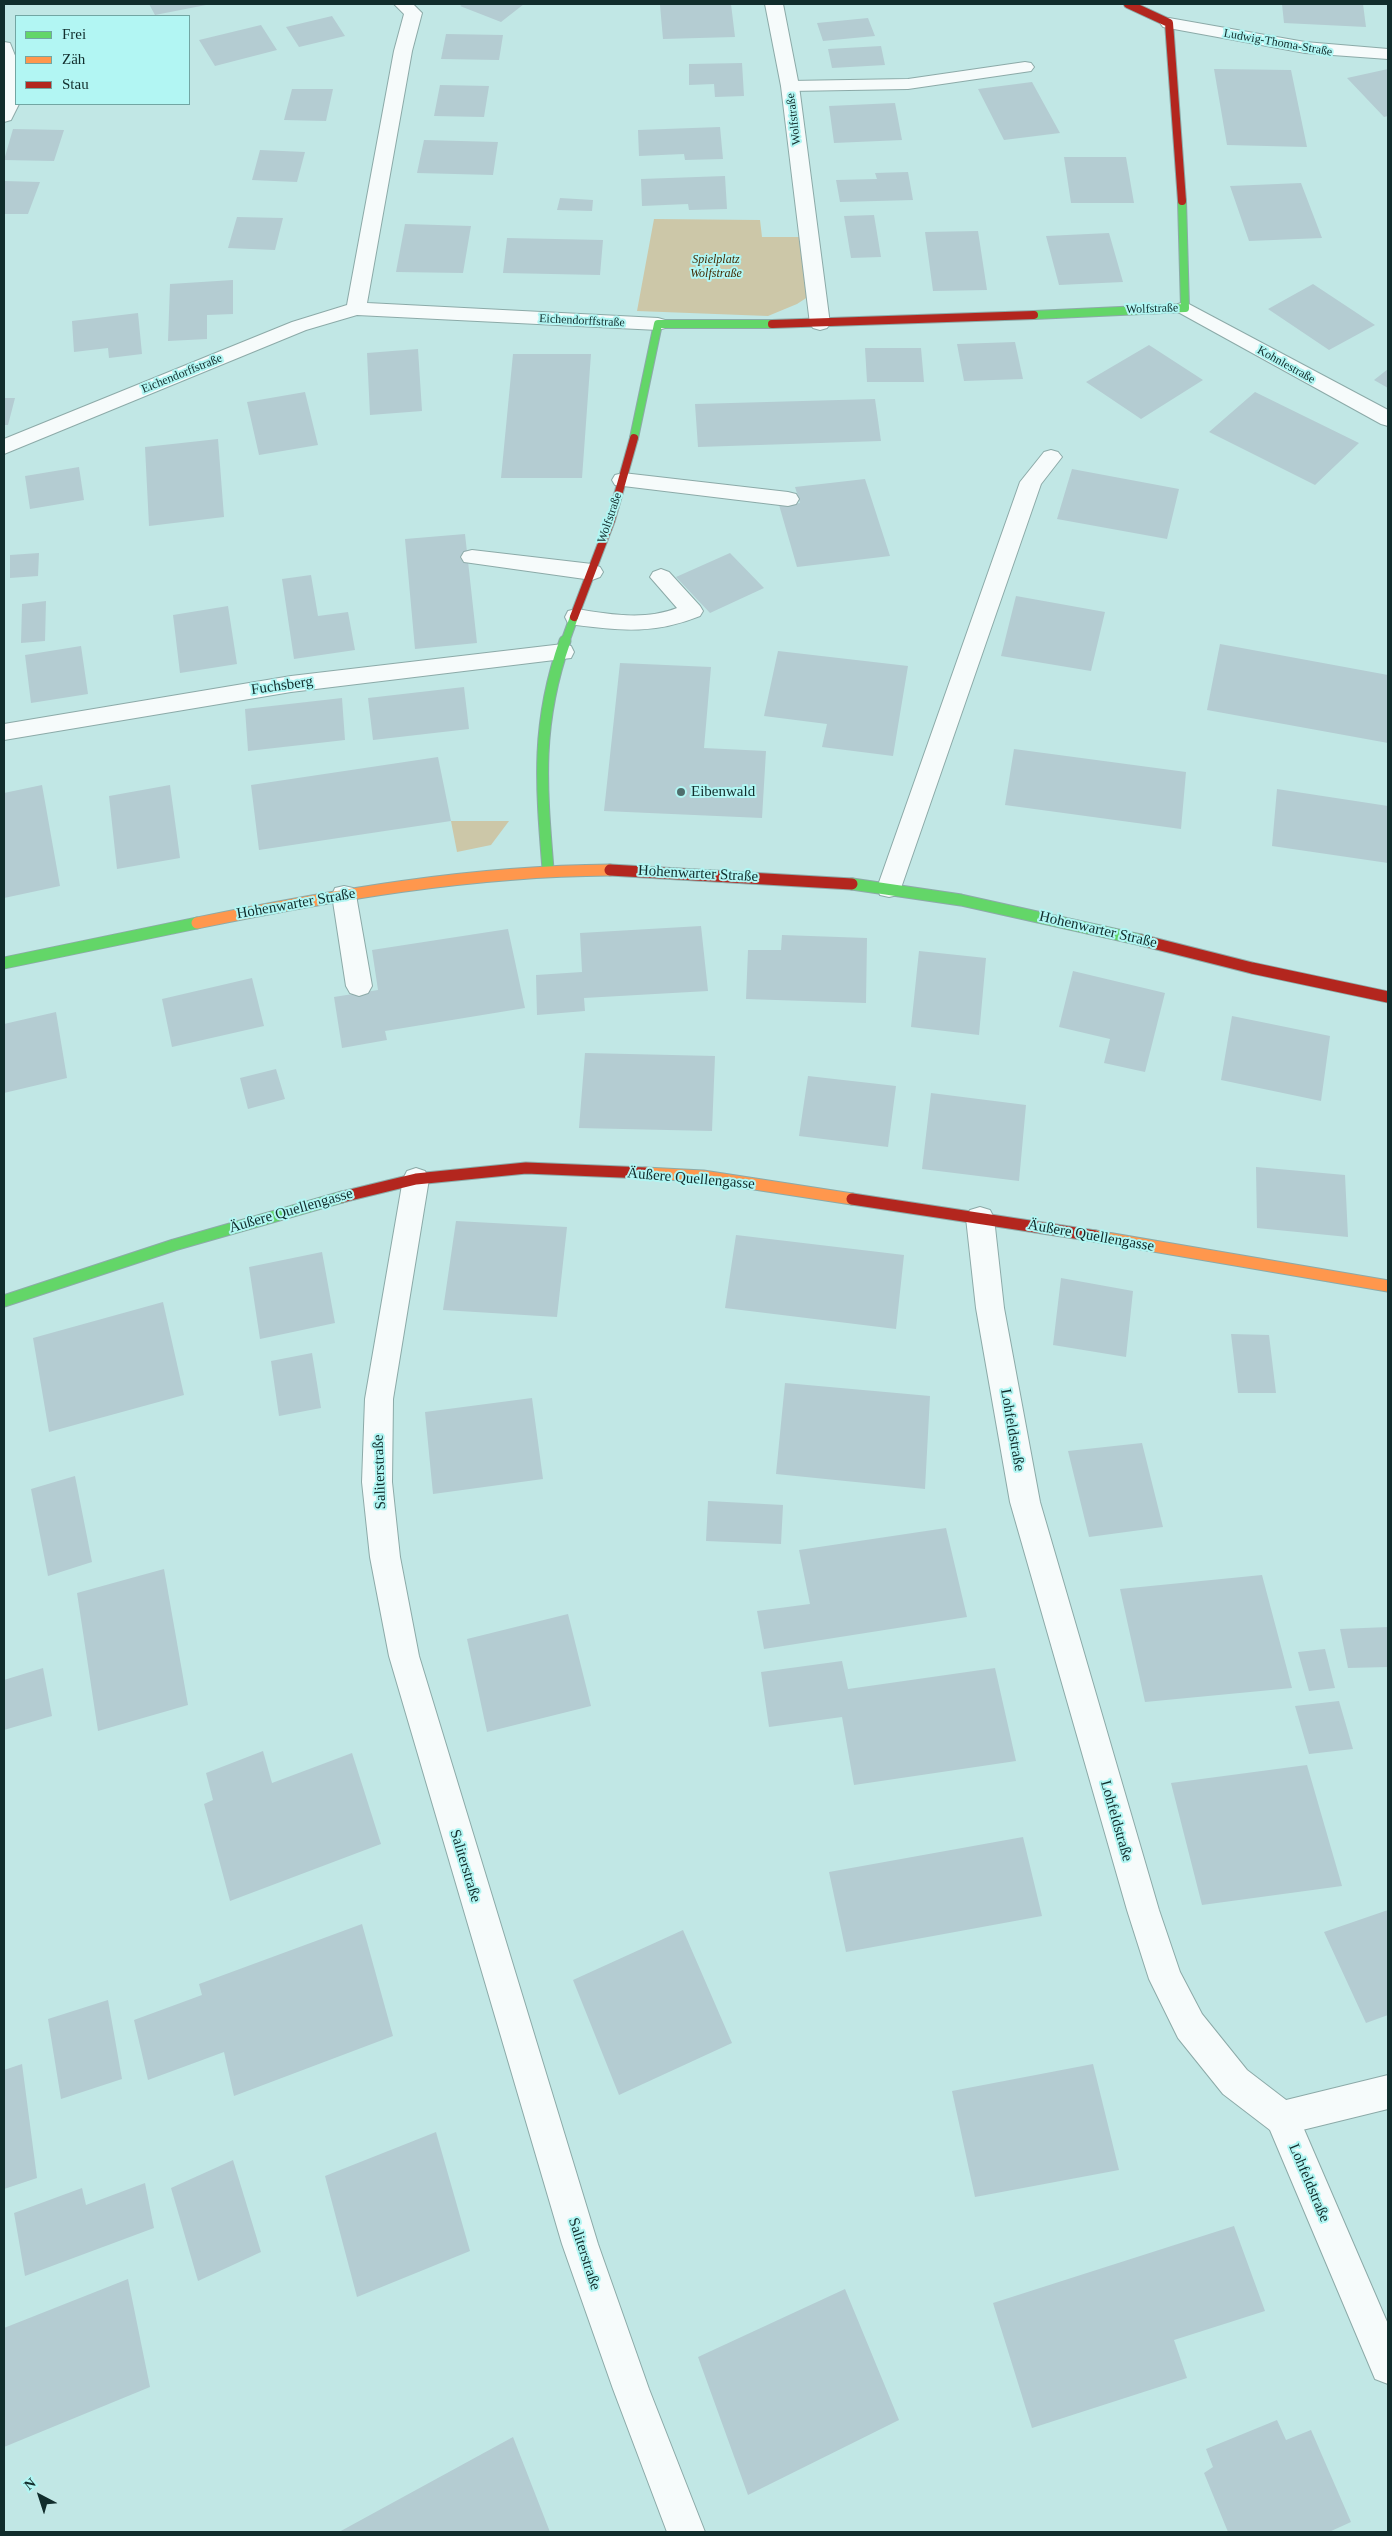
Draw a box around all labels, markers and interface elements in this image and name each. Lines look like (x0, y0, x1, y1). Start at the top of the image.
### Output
legend (15, 15, 190, 105)
text: Frei (62, 26, 86, 42)
street label: Ludwig-Thoma-Straße (1223, 26, 1333, 60)
text: Zäh (62, 51, 85, 67)
text: Stau (62, 76, 89, 92)
street label: Wolfstraße (784, 92, 804, 146)
park label: Spielplatz Wolfstraße (690, 253, 742, 281)
street label: Wolfstraße (1126, 301, 1178, 317)
street label: Eichendorffstraße (539, 312, 625, 330)
street label: Kohnlestraße (1255, 343, 1317, 387)
street label: Eichendorffstraße (140, 351, 224, 397)
street label: Wolfstraße (595, 491, 625, 545)
street label: Fuchsberg (250, 673, 314, 699)
place label: Eibenwald (691, 783, 755, 801)
marker: Eibenwald (675, 786, 687, 798)
street label: Hohenwarter Straße (637, 862, 759, 886)
street label: Hohenwarter Straße (235, 885, 357, 923)
street label: Hohenwarter Straße (1037, 908, 1159, 952)
street label: Äußere Quellengasse (627, 1164, 755, 1194)
street label: Äußere Quellengasse (227, 1185, 355, 1237)
street label: Äußere Quellengasse (1026, 1216, 1156, 1256)
street label: Lohfeldstraße (996, 1387, 1028, 1473)
street label: Saliterstraße (370, 1434, 390, 1510)
street label: Lohfeldstraße (1096, 1778, 1136, 1864)
street label: Saliterstraße (445, 1828, 485, 1904)
street label: Lohfeldstraße (1284, 2141, 1334, 2225)
street label: Saliterstraße (564, 2216, 604, 2292)
north arrow (15, 2471, 65, 2521)
text: N (21, 2475, 39, 2493)

